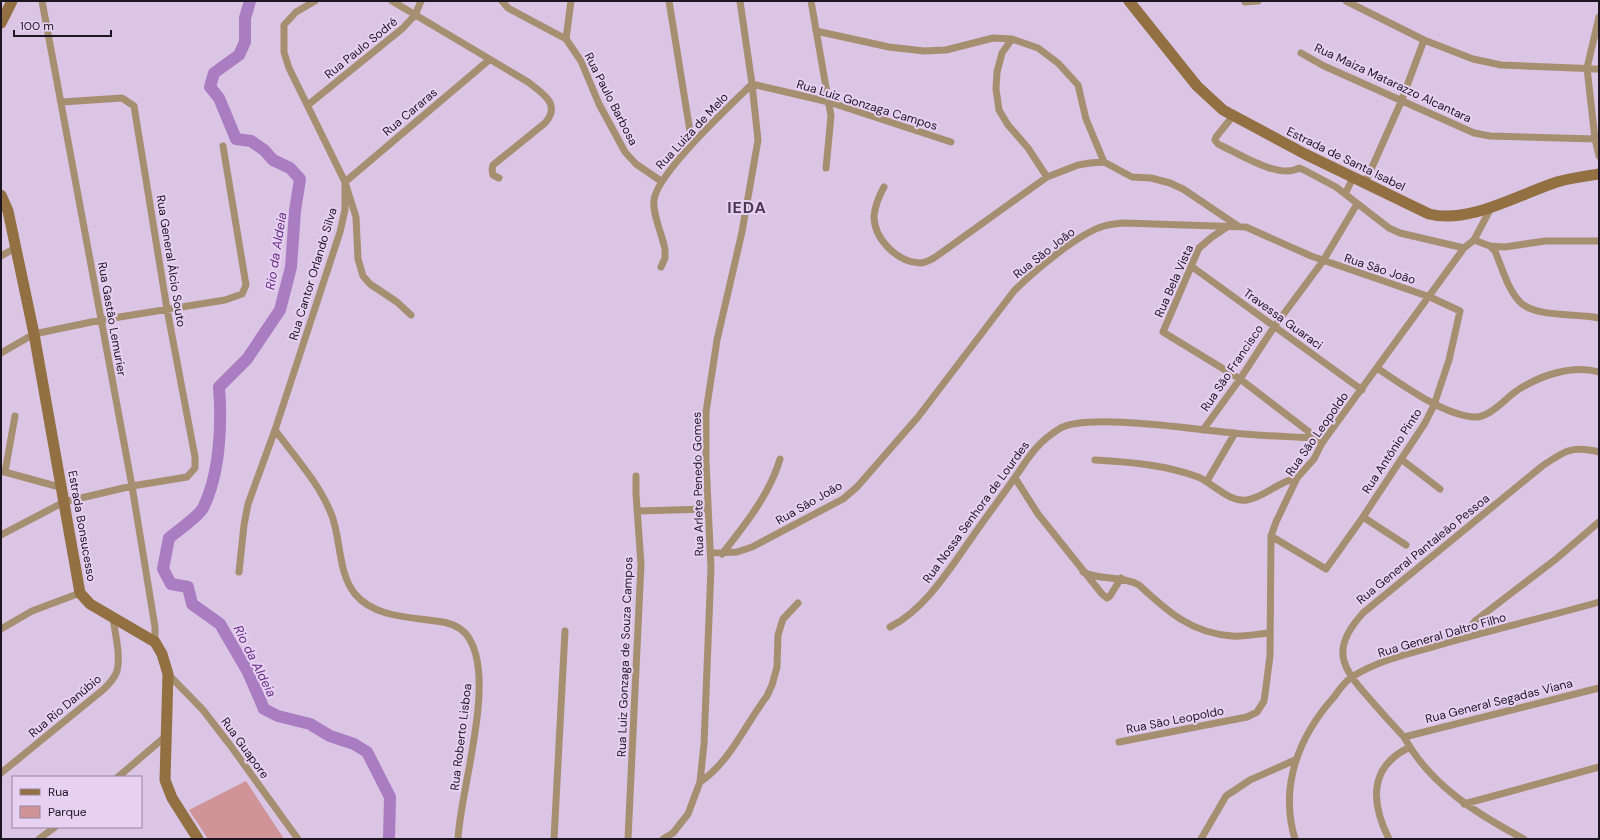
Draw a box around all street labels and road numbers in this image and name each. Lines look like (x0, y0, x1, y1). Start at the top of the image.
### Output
street label: Rua Paulo Sodré (321, 14, 401, 82)
street label: Rua Maiza Matarazzo Alcantara (1312, 40, 1474, 126)
street label: Rua Paulo Barbosa (581, 50, 641, 148)
street label: Rua Luiz Gonzaga Campos (795, 76, 939, 134)
street label: Rua Cararas (379, 84, 441, 140)
street label: Rua Luiza de Melo (652, 89, 732, 173)
street label: Estrada de Santa Isabel (1284, 123, 1408, 195)
street label: Rua General Álcio Souto (153, 194, 189, 328)
street label: Rua Cantor Orlando Silva (285, 206, 341, 342)
street label: Rua São João (1010, 224, 1078, 282)
street label: Rua Bela Vista (1151, 242, 1197, 320)
street label: Rua São João (1342, 250, 1418, 288)
street label: Rua Gastão Lemurier (94, 261, 130, 378)
street label: Travessa Guaraci (1240, 285, 1326, 353)
street label: Rua São Francisco (1197, 321, 1267, 415)
street label: Rua São Leopoldo (1282, 389, 1352, 479)
street label: Rua Antônio Pinto (1358, 405, 1426, 497)
street label: Rua Arlete Penedo Gomes (689, 412, 707, 556)
street label: Rua Nossa Senhora de Lourdes (919, 438, 1033, 586)
street label: Estrada Bonsucesso (64, 469, 100, 583)
street label: Rua São João (773, 477, 845, 529)
street label: Rua General Pantaleão Pessoa (1353, 490, 1493, 608)
street label: Rua Luiz Gonzaga de Souza Campos (614, 557, 636, 757)
street label: Rua General Daltro Filho (1376, 609, 1508, 661)
street label: Rua Rio Danúbio (25, 671, 105, 741)
street label: Rua General Segadas Viana (1424, 675, 1574, 727)
street label: Rua Roberto Lisboa (447, 683, 475, 791)
street label: Rua São Leopoldo (1125, 703, 1225, 737)
street label: Rua Guapore (217, 714, 273, 782)

